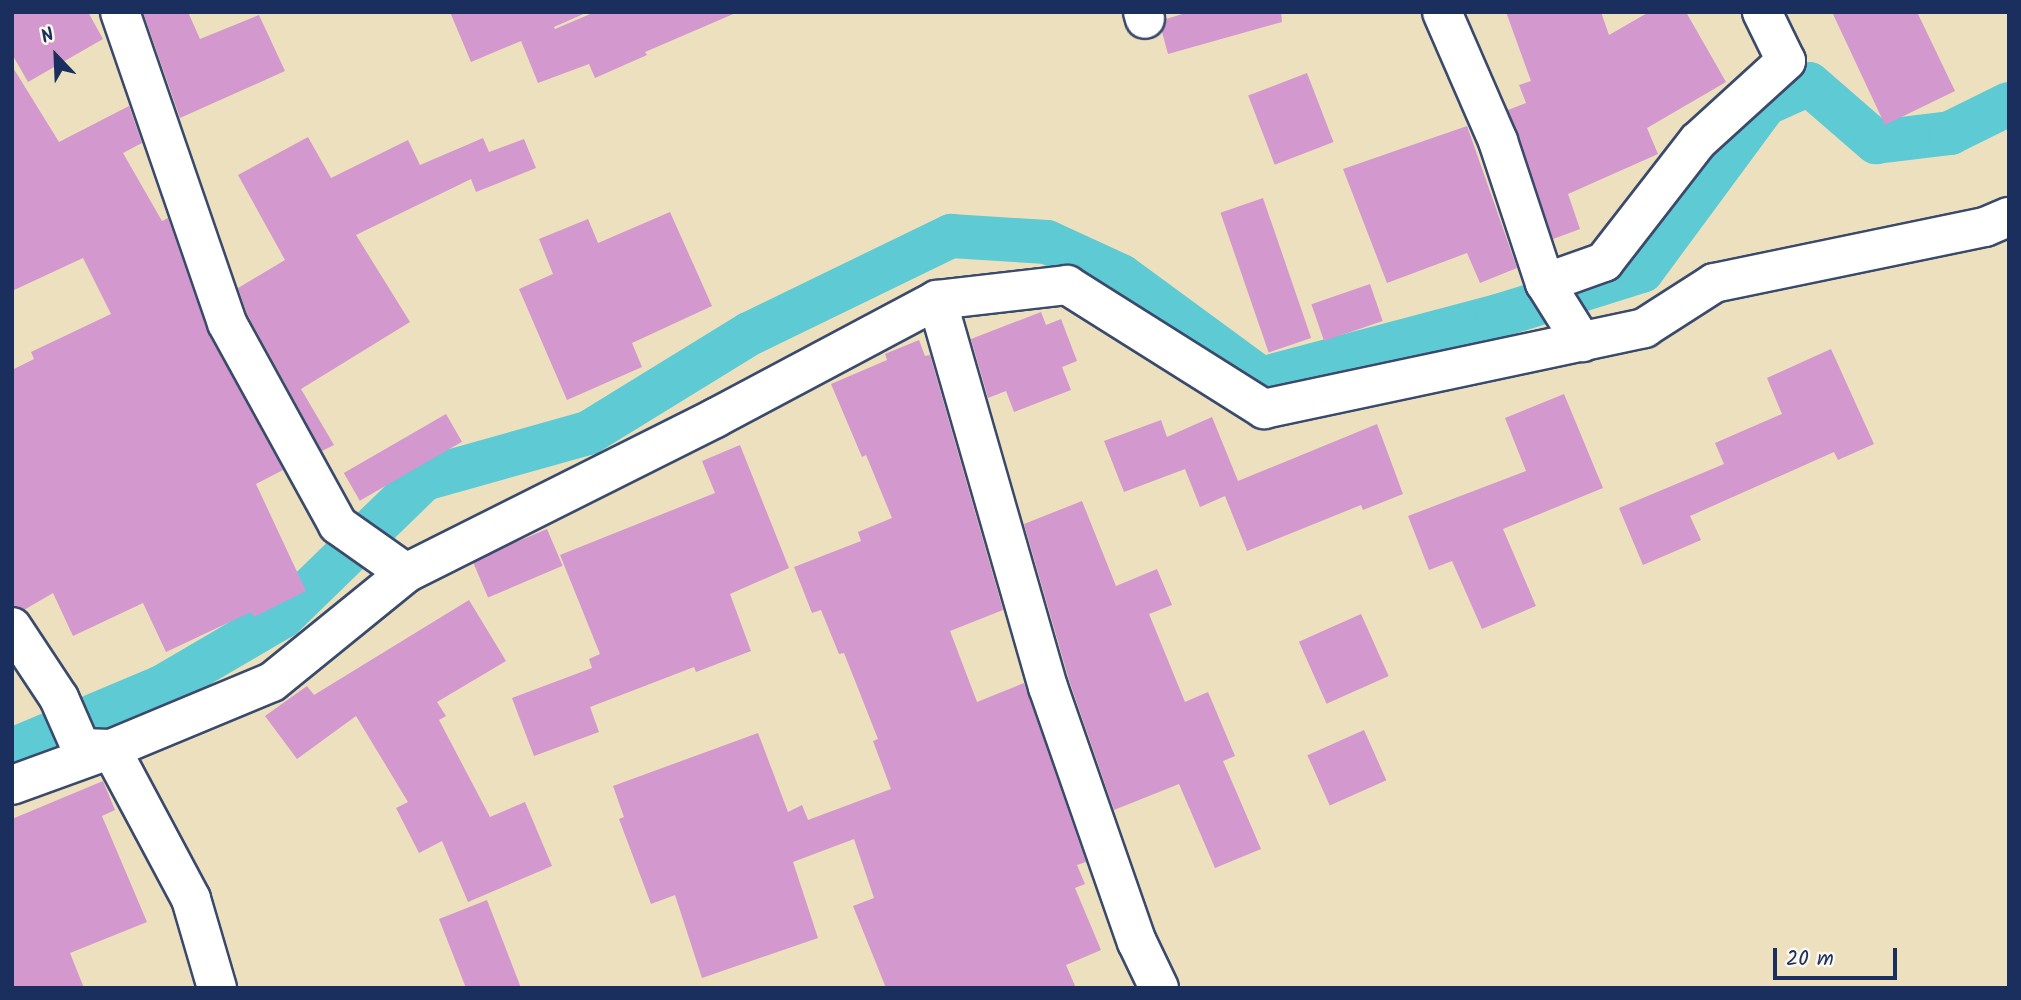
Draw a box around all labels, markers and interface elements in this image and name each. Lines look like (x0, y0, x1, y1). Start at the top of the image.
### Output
north arrow (21, 21, 91, 91)
text: N (36, 21, 59, 53)
scale bar (1776, 934, 1900, 978)
text: 20 m (1786, 943, 1834, 976)

